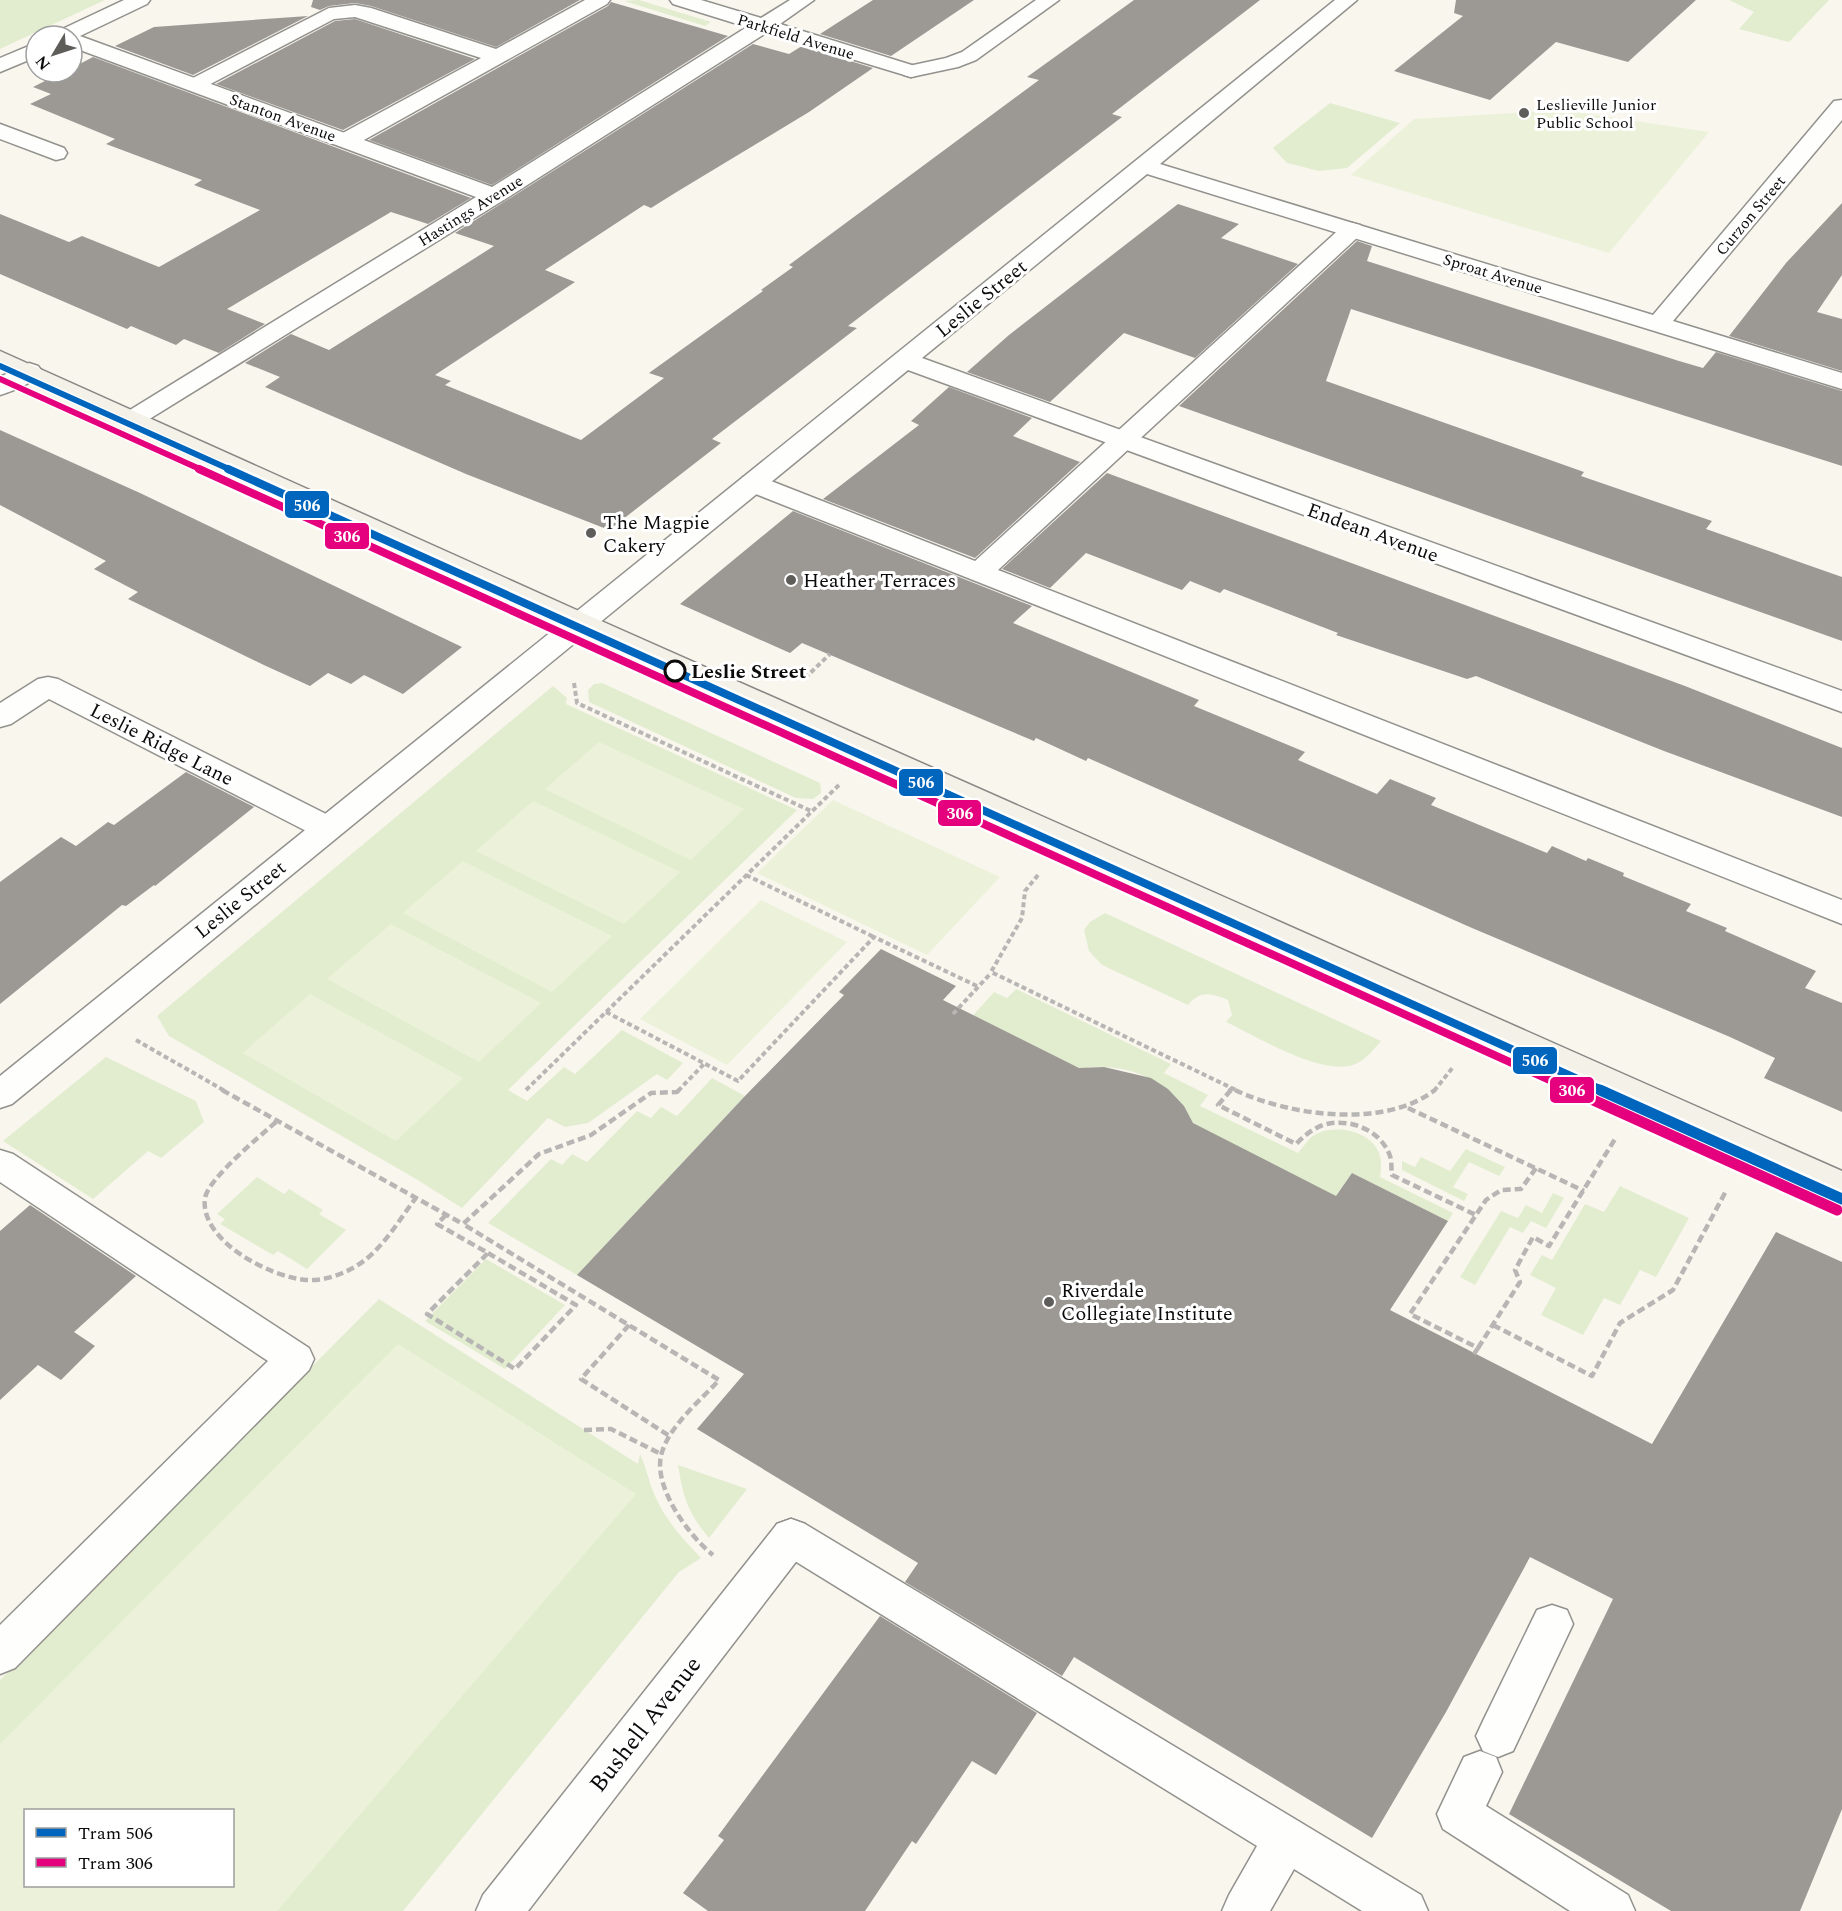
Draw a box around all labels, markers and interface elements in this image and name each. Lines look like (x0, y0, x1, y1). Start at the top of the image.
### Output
street label: Parkfield Avenue (734, 8, 857, 66)
north arrow (24, 24, 84, 84)
text: N (30, 50, 57, 75)
street label: Stanton Avenue (226, 88, 339, 148)
place label: Leslieville Junior Public School (1536, 93, 1656, 135)
marker: Leslieville Junior Public School (1517, 106, 1531, 120)
street label: Hastings Avenue (413, 169, 528, 253)
street label: Curzon Street (1710, 170, 1792, 261)
street label: Sproat Avenue (1440, 247, 1545, 300)
street label: Leslie Street (929, 252, 1034, 345)
line badge: 506 (284, 490, 330, 519)
text: 506 (294, 494, 320, 518)
street label: Endean Avenue (1303, 495, 1443, 571)
place label: The Magpie Cakery (603, 508, 710, 561)
line badge: 306 (324, 522, 370, 550)
text: 306 (334, 525, 360, 549)
marker: The Magpie Cakery (584, 526, 598, 540)
place label: Heather Terraces (803, 566, 956, 596)
marker: Heather Terraces (784, 573, 798, 587)
place label: Leslie Street (691, 657, 807, 687)
marker: Leslie Street (664, 660, 686, 682)
street label: Leslie Ridge Lane (85, 696, 239, 794)
line badge: 506 (898, 768, 944, 797)
text: 506 (908, 771, 934, 795)
line badge: 306 (937, 799, 982, 827)
text: 306 (947, 802, 973, 826)
street label: Leslie Street (188, 853, 293, 946)
line badge: 506 (1512, 1046, 1558, 1075)
text: 506 (1522, 1049, 1548, 1073)
line badge: 306 (1549, 1076, 1595, 1104)
text: 306 (1559, 1079, 1585, 1103)
place label: Riverdale Collegiate Institute (1061, 1276, 1233, 1329)
marker: Riverdale Collegiate Institute (1042, 1295, 1056, 1309)
street label: Bushell Avenue (581, 1649, 711, 1801)
legend (24, 1809, 234, 1887)
text: Tram 506 (78, 1820, 153, 1847)
text: Tram 306 (78, 1850, 153, 1877)

